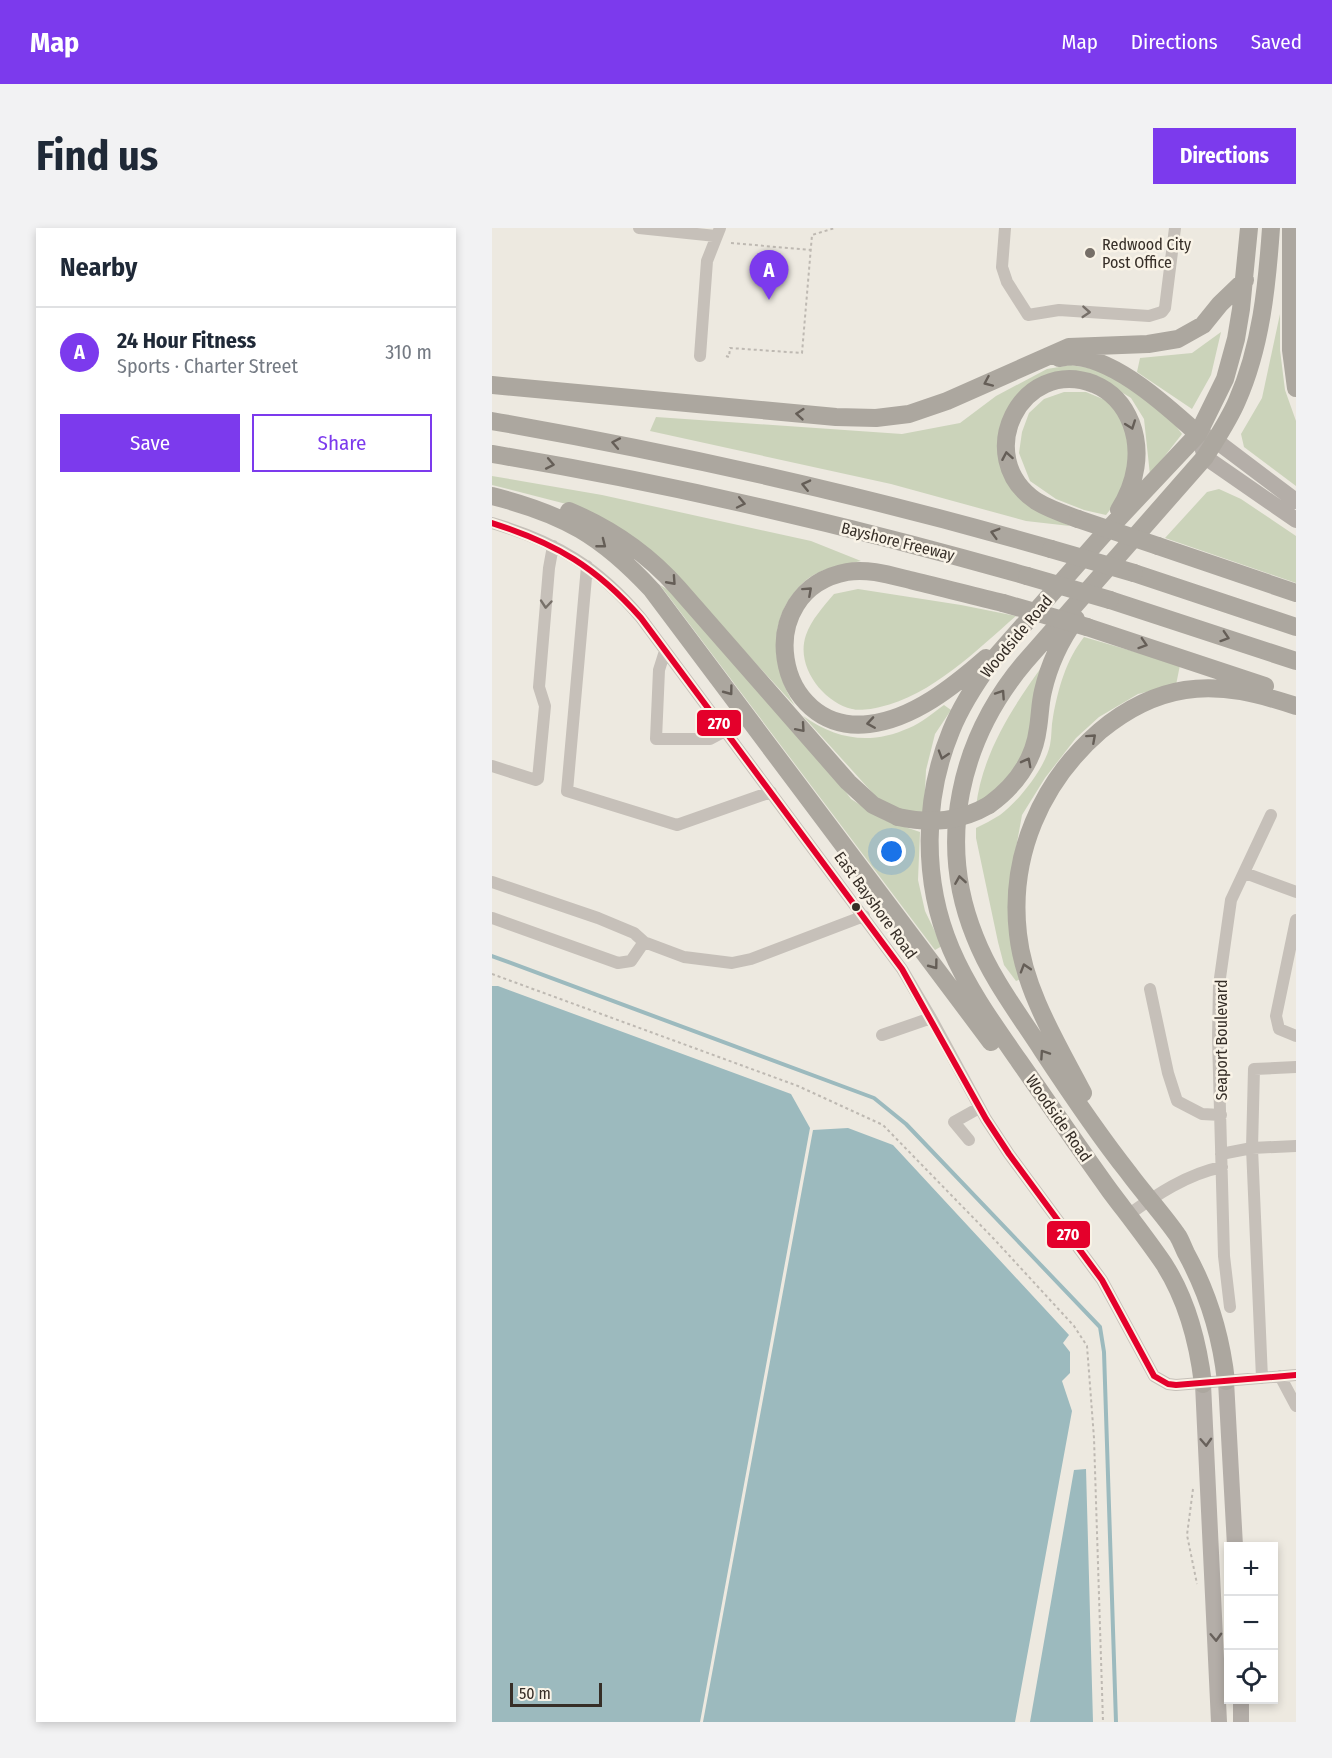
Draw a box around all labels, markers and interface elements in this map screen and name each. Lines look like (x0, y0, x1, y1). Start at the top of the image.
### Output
text: Map (30, 26, 79, 59)
text: Map (1061, 29, 1098, 55)
text: Directions (1131, 29, 1218, 55)
text: Saved (1251, 29, 1302, 55)
button: Directions (1153, 128, 1296, 184)
text: Find us (36, 131, 158, 181)
place label: Redwood City Post Office (1102, 235, 1192, 272)
marker: Redwood City Post Office (1083, 246, 1097, 260)
pin: A (750, 250, 788, 300)
text: Nearby (60, 252, 137, 283)
one-way arrow (1081, 305, 1090, 318)
text: 24 Hour Fitness (117, 327, 256, 354)
text: A (74, 340, 85, 364)
text: 310 m (385, 340, 432, 364)
text: Sports · Charter Street (117, 354, 298, 378)
one-way arrow (984, 375, 995, 387)
one-way arrow (796, 408, 805, 421)
button: Save (60, 414, 240, 472)
button: Share (252, 414, 432, 472)
one-way arrow (1124, 419, 1137, 429)
one-way arrow (611, 437, 621, 450)
one-way arrow (1002, 452, 1014, 461)
one-way arrow (544, 457, 554, 470)
one-way arrow (801, 479, 811, 492)
one-way arrow (735, 496, 745, 509)
street label: Bayshore Freeway (839, 518, 957, 565)
one-way arrow (990, 528, 1001, 540)
one-way arrow (596, 536, 607, 547)
one-way arrow (665, 575, 676, 585)
one-way arrow (802, 587, 812, 598)
street label: Woodside Road (976, 591, 1056, 681)
one-way arrow (540, 599, 553, 608)
one-way arrow (1219, 630, 1230, 642)
one-way arrow (1137, 637, 1148, 650)
one-way arrow (721, 685, 732, 696)
one-way arrow (994, 690, 1005, 701)
line badge: 270 (696, 709, 742, 737)
text: 270 (707, 714, 731, 733)
one-way arrow (866, 716, 875, 728)
one-way arrow (794, 721, 805, 732)
one-way arrow (1085, 734, 1096, 745)
one-way arrow (938, 749, 950, 760)
one-way arrow (1020, 757, 1031, 768)
your location (877, 837, 906, 866)
street label: East Bayshore Road (830, 848, 921, 963)
one-way arrow (954, 876, 966, 885)
unlabelled marker (850, 901, 862, 913)
one-way arrow (926, 958, 937, 969)
one-way arrow (1020, 963, 1032, 974)
street label: Seaport Boulevard (1212, 979, 1231, 1101)
one-way arrow (1041, 1049, 1052, 1060)
street label: Woodside Road (1022, 1071, 1095, 1165)
line badge: 270 (1046, 1220, 1091, 1249)
text: 270 (1056, 1225, 1080, 1244)
one-way arrow (1200, 1438, 1213, 1447)
map controls (1224, 1542, 1278, 1704)
button: + (1224, 1542, 1278, 1596)
button: − (1224, 1596, 1278, 1650)
one-way arrow (1210, 1632, 1223, 1641)
button: locate (1224, 1650, 1278, 1704)
scale bar (510, 1680, 602, 1708)
text: 50 m (519, 1684, 551, 1703)

